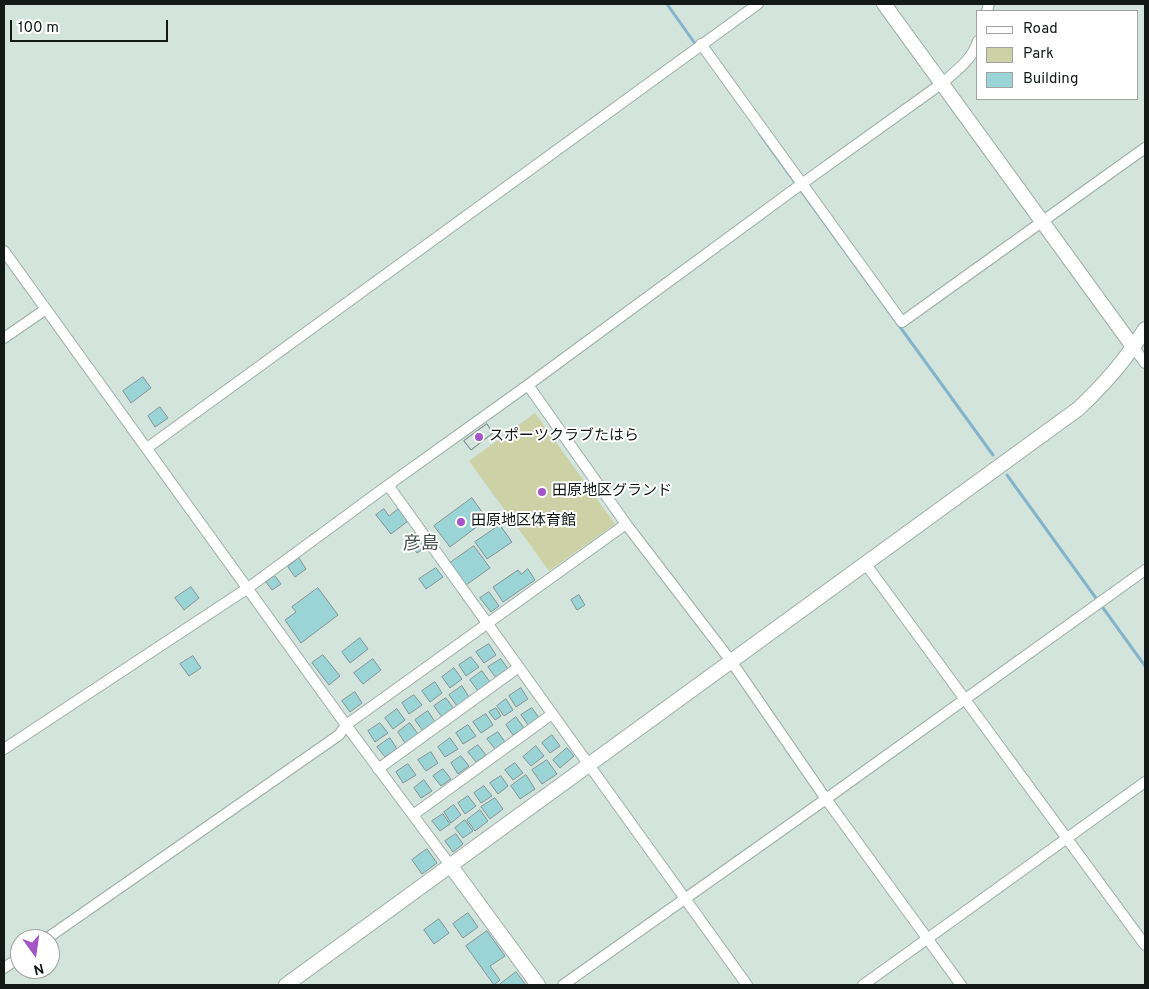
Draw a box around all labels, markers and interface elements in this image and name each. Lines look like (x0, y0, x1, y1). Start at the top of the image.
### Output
scale bar (12, 10, 170, 42)
legend (976, 10, 1139, 100)
text: 100 m (18, 19, 59, 38)
text: Road (1023, 20, 1058, 39)
text: Park (1023, 45, 1054, 64)
text: Building (1023, 70, 1078, 89)
place label: スポーツクラブたはら (489, 428, 639, 446)
marker: スポーツクラブたはら (473, 431, 485, 443)
place label: 田原地区グランド (552, 483, 672, 501)
marker: 田原地区グランド (536, 486, 548, 498)
place label: 田原地区体育館 (471, 513, 576, 531)
marker: 田原地区体育館 (455, 516, 467, 528)
district label: 彦島 (403, 534, 439, 556)
north arrow (10, 929, 60, 979)
text: N (32, 959, 45, 978)

